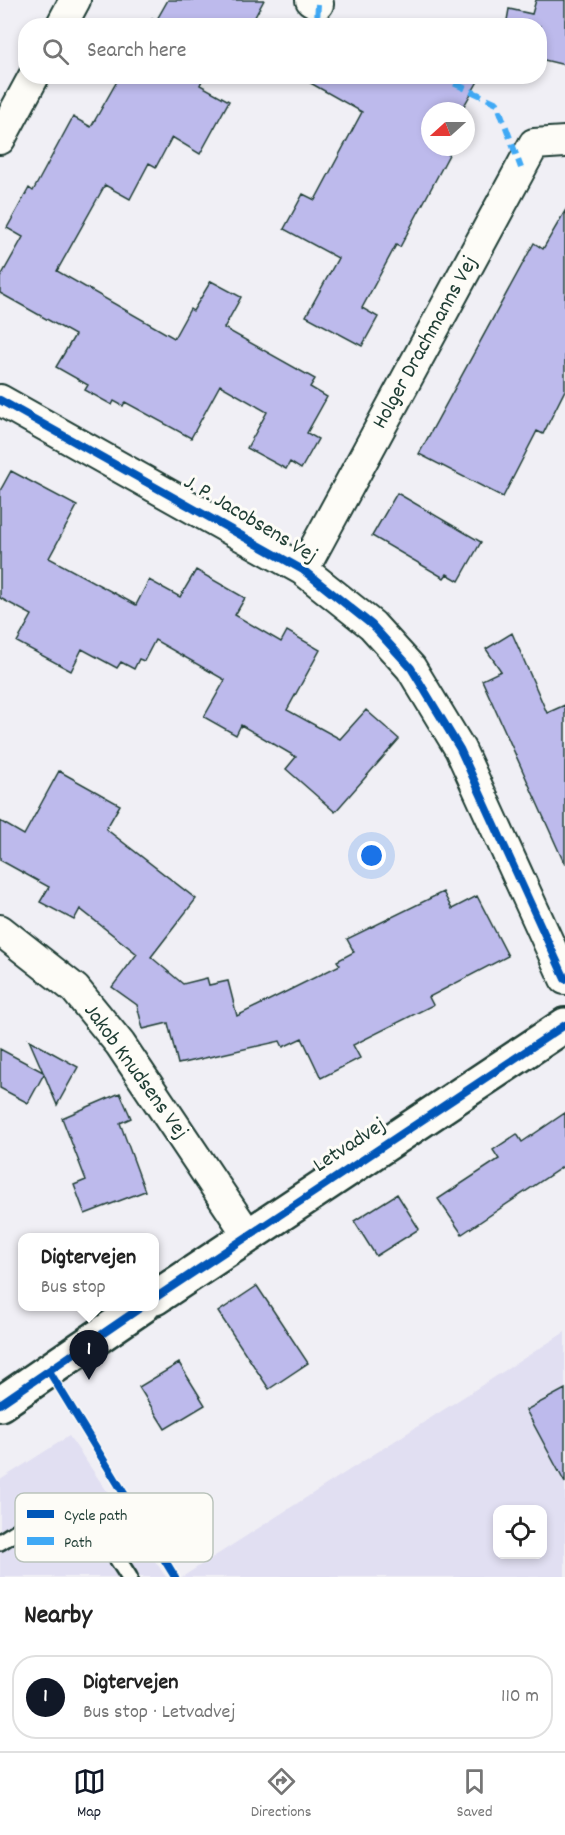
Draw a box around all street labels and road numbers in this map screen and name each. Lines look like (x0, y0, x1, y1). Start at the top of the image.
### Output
street label: Holger Drachmanns Vej (366, 251, 486, 435)
street label: J. P. Jacobsens Vej (177, 468, 323, 572)
street label: Jakob Knudsens Vej (75, 998, 195, 1146)
street label: Letvadvej (307, 1111, 393, 1181)

